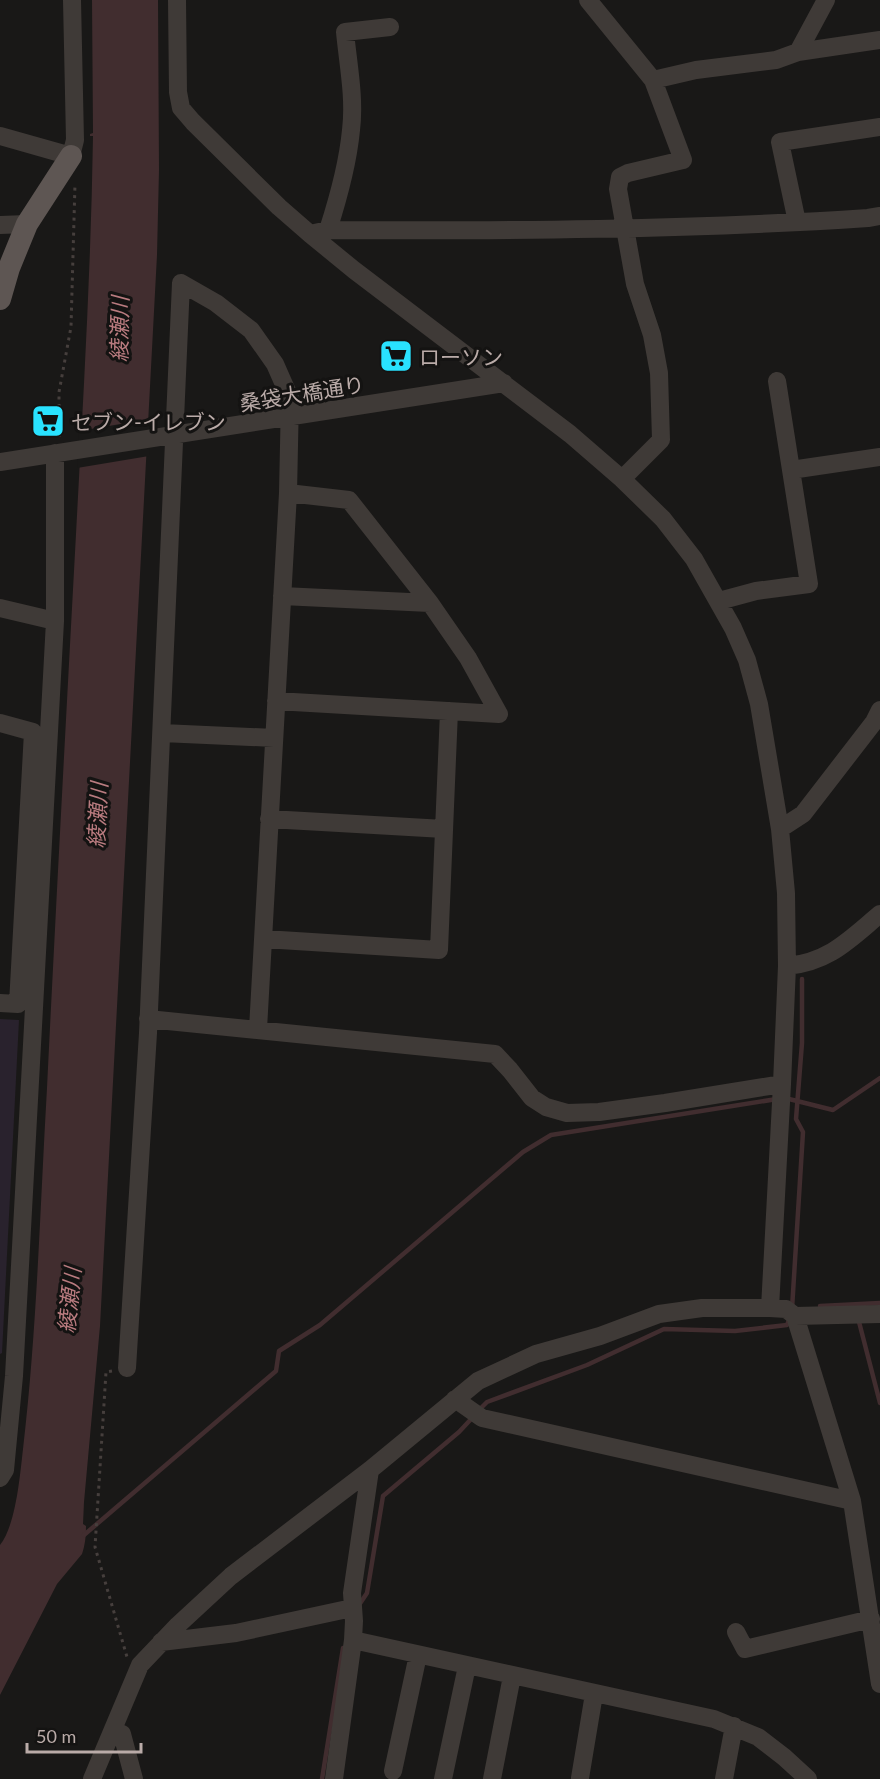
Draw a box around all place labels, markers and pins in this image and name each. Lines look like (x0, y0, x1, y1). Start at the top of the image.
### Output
supermarket icon: ローソン (378, 338, 414, 374)
place label: ローソン (419, 344, 503, 369)
supermarket icon: セブン-イレブン (30, 403, 66, 439)
place label: セブン-イレブン (71, 409, 226, 434)

